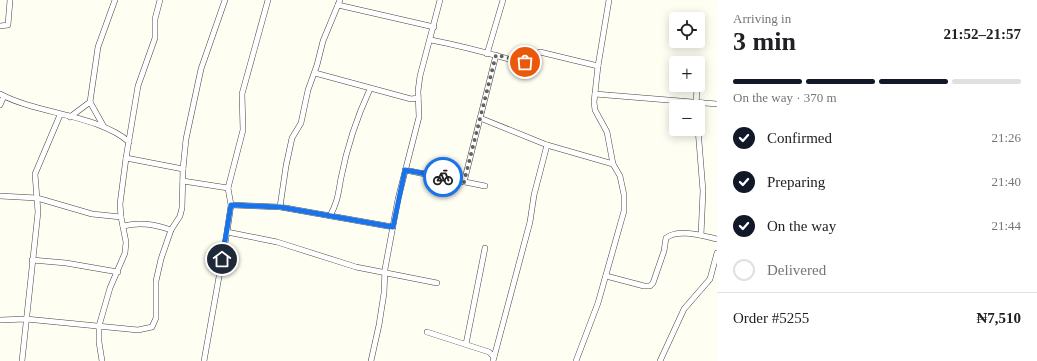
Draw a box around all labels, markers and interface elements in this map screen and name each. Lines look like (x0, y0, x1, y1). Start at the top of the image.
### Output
text: Arriving in (733, 11, 791, 26)
map controls (669, 12, 705, 136)
button: locate (669, 12, 705, 48)
text: 21:52–21:57 (944, 26, 1021, 42)
text: 3 min (733, 27, 796, 56)
pin (508, 45, 542, 79)
icon: bag (514, 51, 536, 73)
button: + (669, 56, 705, 92)
text: On the way · 370 m (733, 90, 837, 105)
button: − (669, 100, 705, 136)
icon: check (733, 127, 755, 149)
text: Confirmed (767, 130, 832, 146)
text: 21:26 (991, 130, 1021, 145)
courier (423, 157, 463, 197)
icon: bike (432, 166, 454, 188)
icon: check (733, 171, 755, 193)
text: Preparing (767, 174, 825, 190)
text: 21:40 (991, 174, 1021, 189)
icon: check (733, 215, 755, 237)
text: On the way (767, 218, 836, 234)
text: 21:44 (991, 218, 1021, 233)
pin (205, 242, 239, 276)
icon: home (211, 248, 233, 270)
text: Delivered (767, 262, 826, 278)
text: Order #5255 (733, 310, 809, 326)
text: ₦7,510 (976, 310, 1021, 326)

